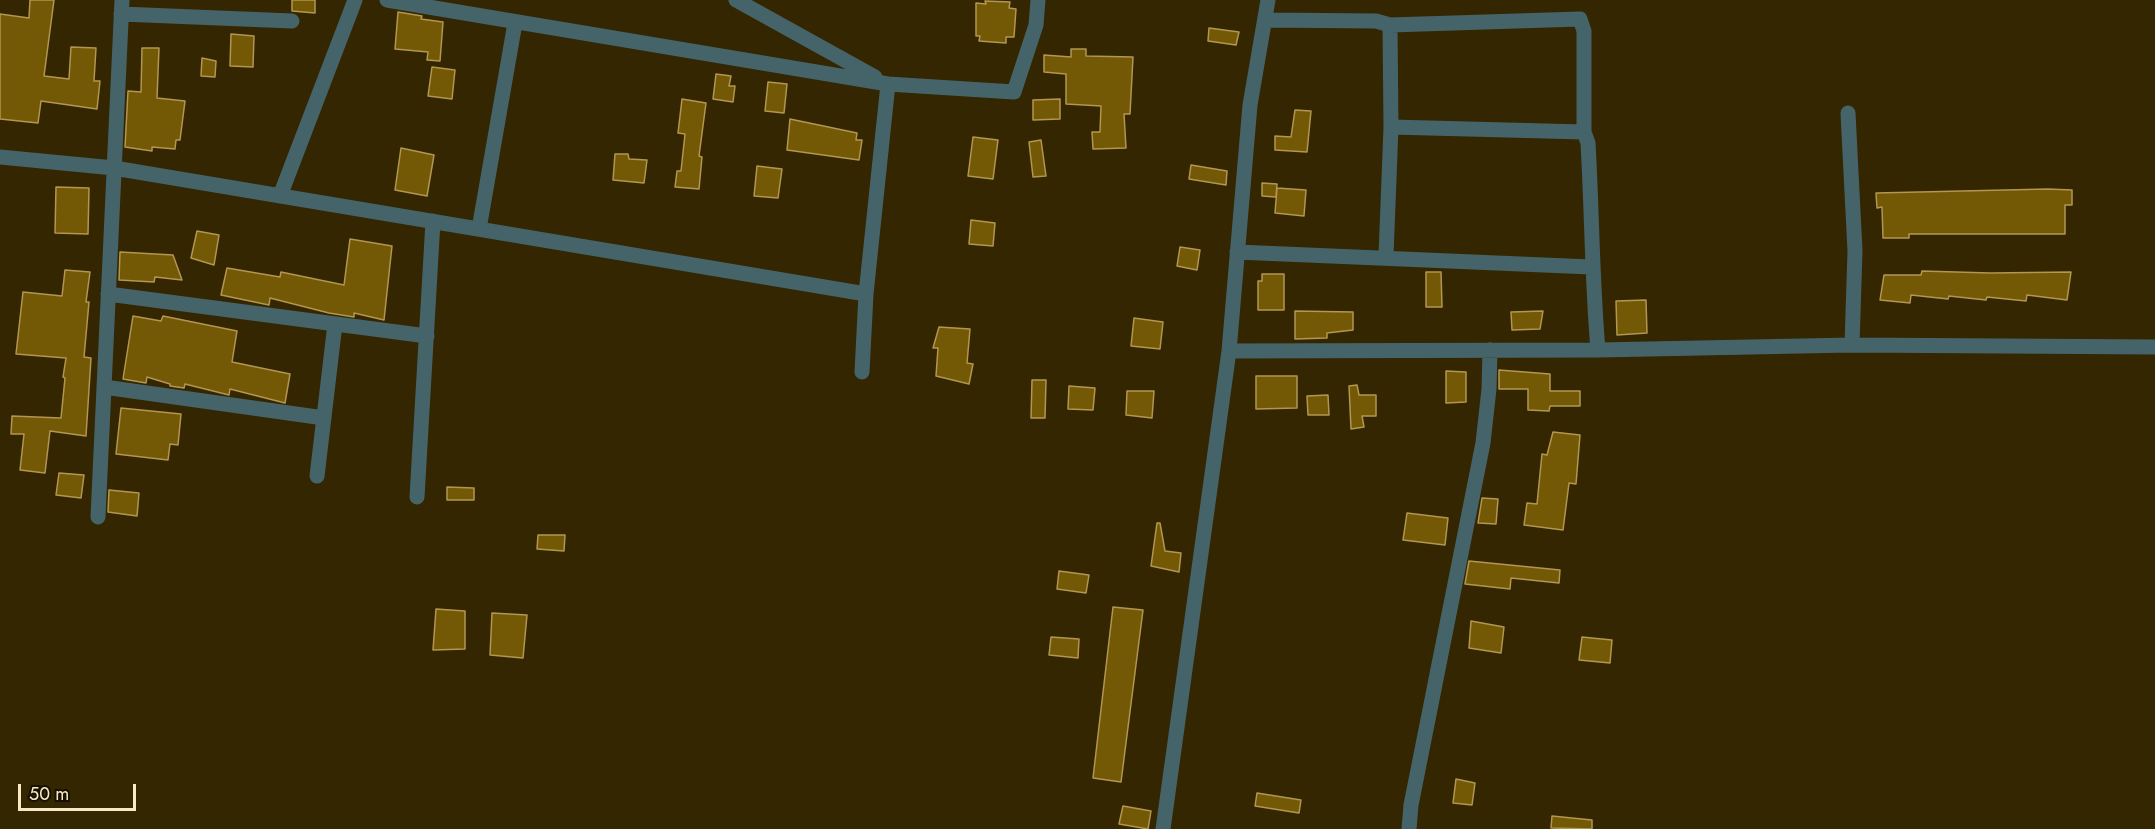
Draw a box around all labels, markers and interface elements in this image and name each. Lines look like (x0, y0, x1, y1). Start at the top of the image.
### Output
scale bar (21, 772, 140, 810)
text: 50 m (29, 781, 69, 807)

